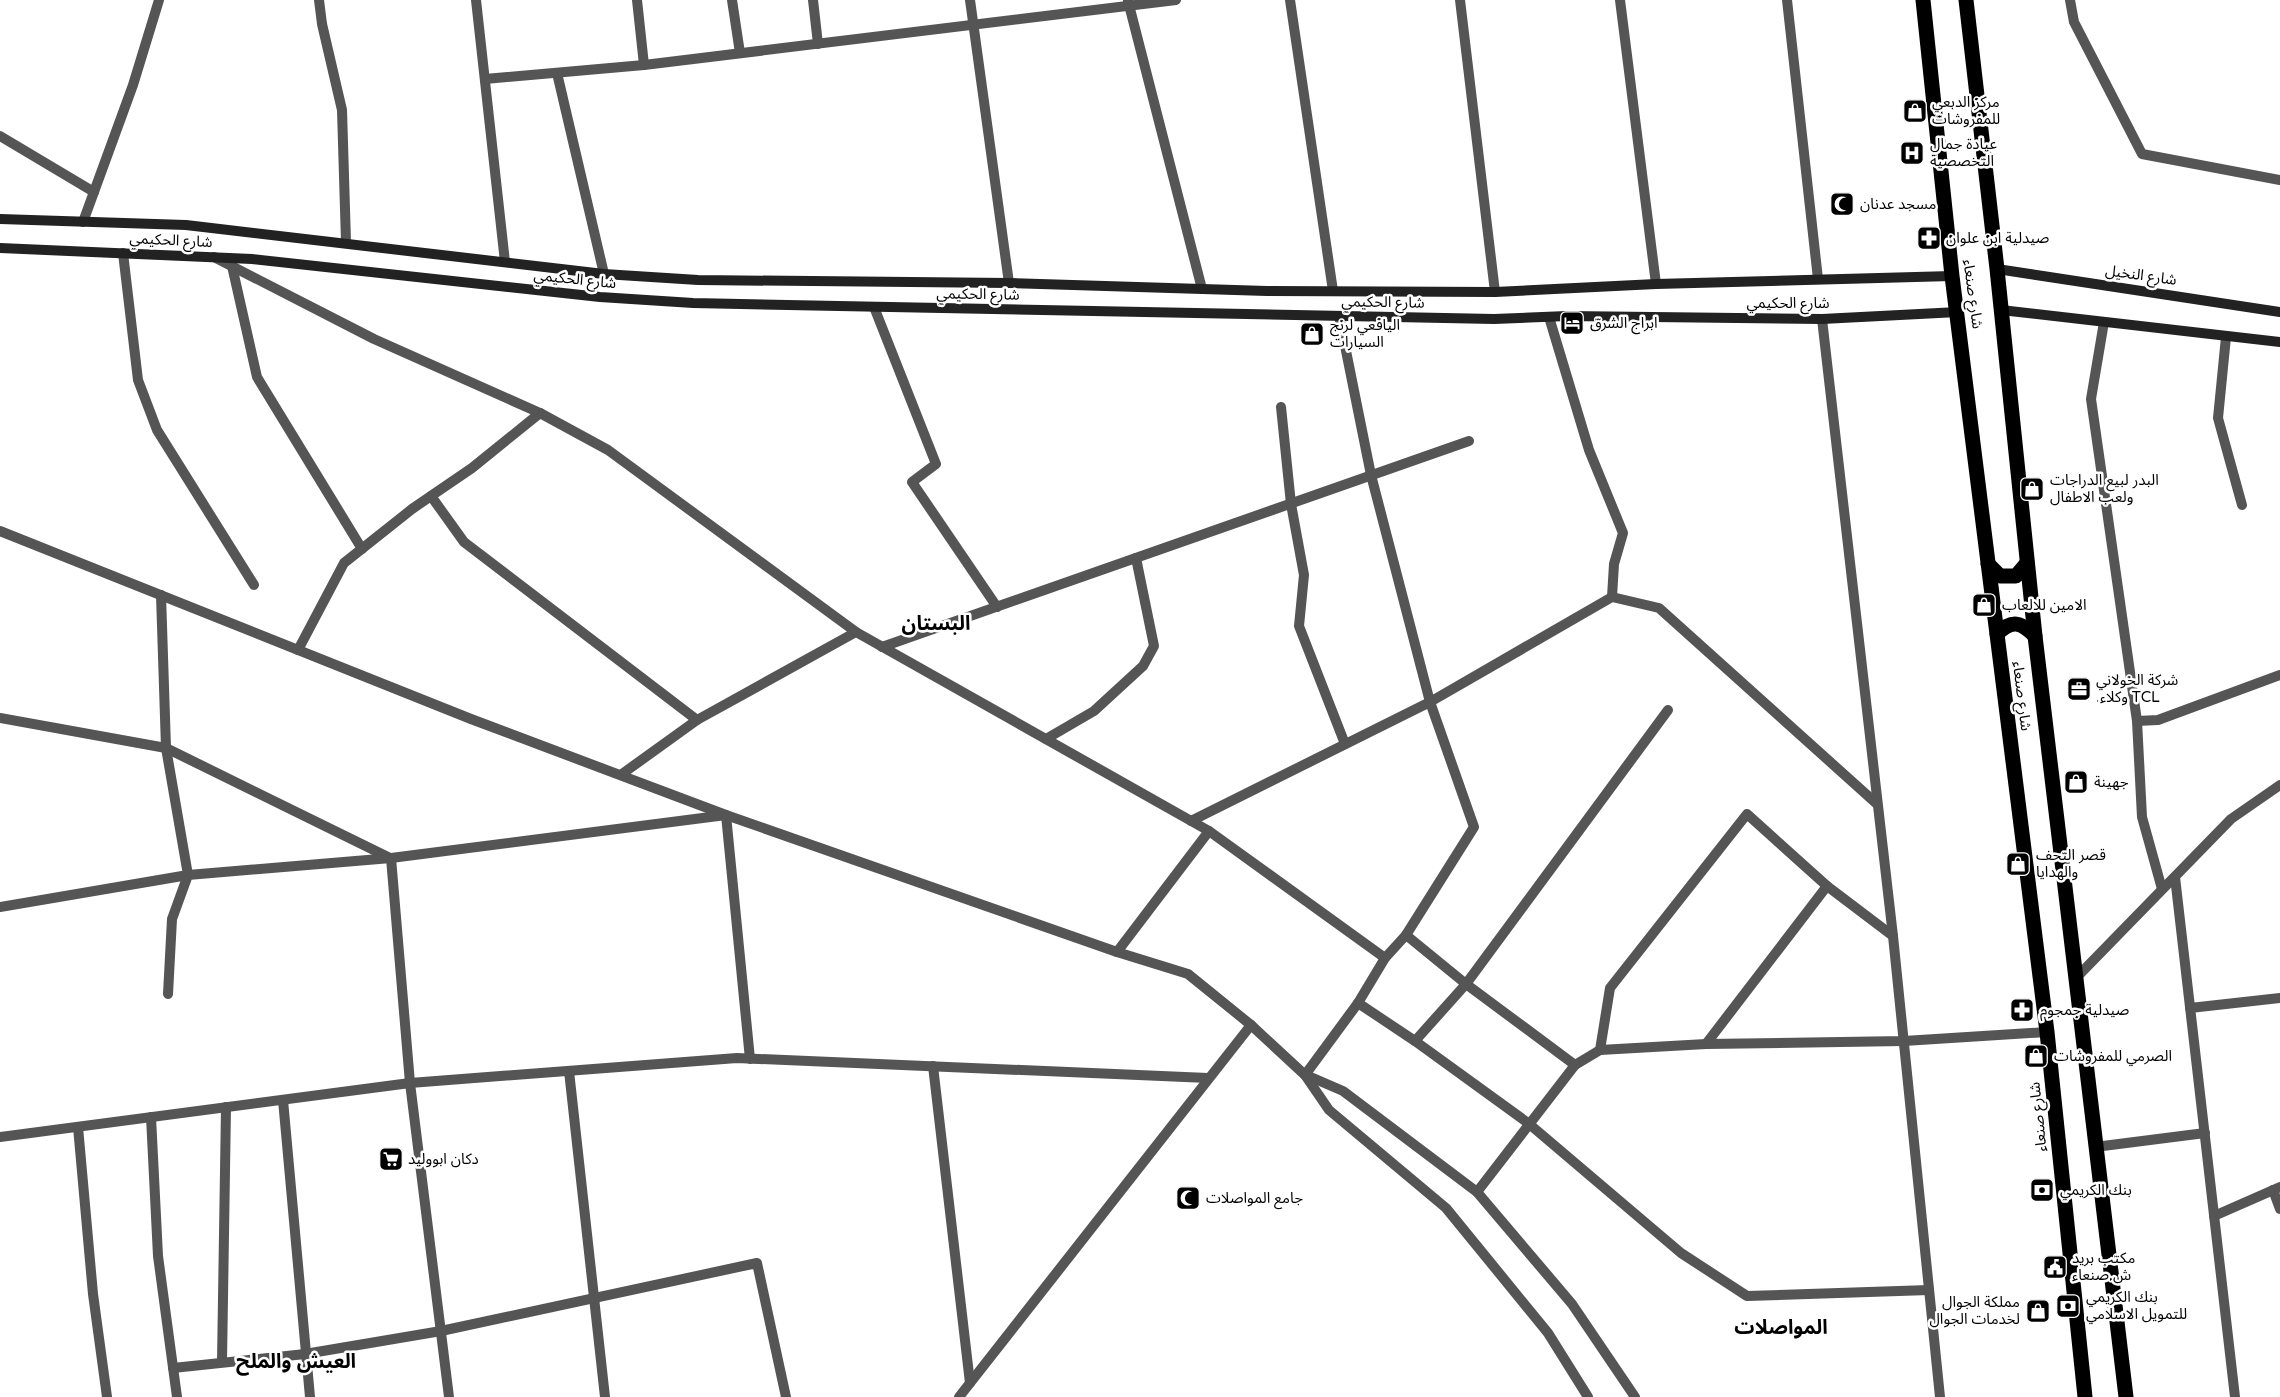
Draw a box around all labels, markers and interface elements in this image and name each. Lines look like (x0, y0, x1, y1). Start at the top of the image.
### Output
place label: مركز الدبعي للمفروشات (1932, 93, 2000, 128)
shop icon: مركز الدبعي للمفروشات (1902, 98, 1928, 124)
place label: عيادة جمال التخصصية (1930, 135, 1997, 170)
hospital icon: عيادة جمال التخصصية (1899, 140, 1925, 166)
mosque icon: مسجد عدنان (1829, 191, 1855, 217)
place label: مسجد عدنان (1860, 195, 1936, 213)
pharmacy icon: صيدلية ابن علوان (1916, 225, 1942, 251)
street label: شارع الحكيمي (129, 229, 213, 254)
place label: صيدلية ابن علوان (1946, 229, 2049, 247)
street label: شارع صنعاء (1956, 258, 1987, 331)
street label: شارع النخيل (2104, 261, 2178, 292)
street label: شارع الحكيمي (532, 266, 617, 295)
street label: شارع الحكيمي (936, 284, 1020, 307)
street label: شارع الحكيمي (1341, 292, 1425, 315)
street label: شارع الحكيمي (1746, 294, 1830, 315)
hotel icon: ابراج الشرق (1559, 310, 1585, 336)
place label: ابراج الشرق (1590, 314, 1658, 335)
place label: اليافعي لرنج السيارات (1330, 316, 1400, 351)
shop icon: اليافعي لرنج السيارات (1299, 321, 1325, 347)
place label: البدر لبيع الدراجات ولعب الاطفال (2050, 471, 2159, 506)
shop icon: البدر لبيع الدراجات ولعب الاطفال (2019, 476, 2045, 502)
shop icon: الامين للالعاب (1971, 592, 1997, 618)
place label: الامين للالعاب (2002, 596, 2086, 614)
district label: البستان (902, 612, 970, 636)
street label: شارع صنعاء (2006, 660, 2035, 733)
place label: شركة الخولاني .وكلاء TCL (2096, 671, 2179, 706)
office icon: شركة الخولاني .وكلاء TCL (2066, 676, 2092, 702)
shop icon: جهينة (2063, 769, 2089, 795)
place label: جهينة (2094, 773, 2129, 791)
place label: قصر التحف والهدايا (2036, 846, 2106, 881)
shop icon: قصر التحف والهدايا (2005, 851, 2031, 877)
pharmacy icon: صيدلية جمجوم (2009, 997, 2035, 1023)
place label: صيدلية جمجوم (2040, 1001, 2129, 1021)
shop icon: الصرمي للمفروشات (2023, 1043, 2049, 1069)
place label: الصرمي للمفروشات (2054, 1047, 2172, 1067)
street label: شارع صنعاء (2025, 1081, 2054, 1153)
supermarket icon: دكان ابووليد (378, 1146, 404, 1172)
place label: دكان ابووليد (408, 1150, 479, 1168)
bank icon: بنك الكريمي (2029, 1177, 2055, 1203)
place label: بنك الكريمي (2060, 1181, 2132, 1201)
mosque icon: جامع المواصلات (1175, 1185, 1201, 1211)
place label: جامع المواصلات (1206, 1189, 1303, 1210)
place label: مكتب بريد ش.صنعاء (2072, 1249, 2135, 1284)
public building icon: مكتب بريد ش.صنعاء (2042, 1254, 2068, 1280)
place label: بنك الكريمي للتمويل الاسلامي (2086, 1288, 2187, 1325)
place label: مملكة الجوال لخدمات الجوال (1929, 1293, 2020, 1328)
bank icon: بنك الكريمي للتمويل الاسلامي (2055, 1293, 2081, 1319)
shop icon: مملكة الجوال لخدمات الجوال (2025, 1298, 2051, 1324)
district label: المواصلات (1734, 1316, 1828, 1340)
district label: العيش والملح (236, 1350, 356, 1376)

